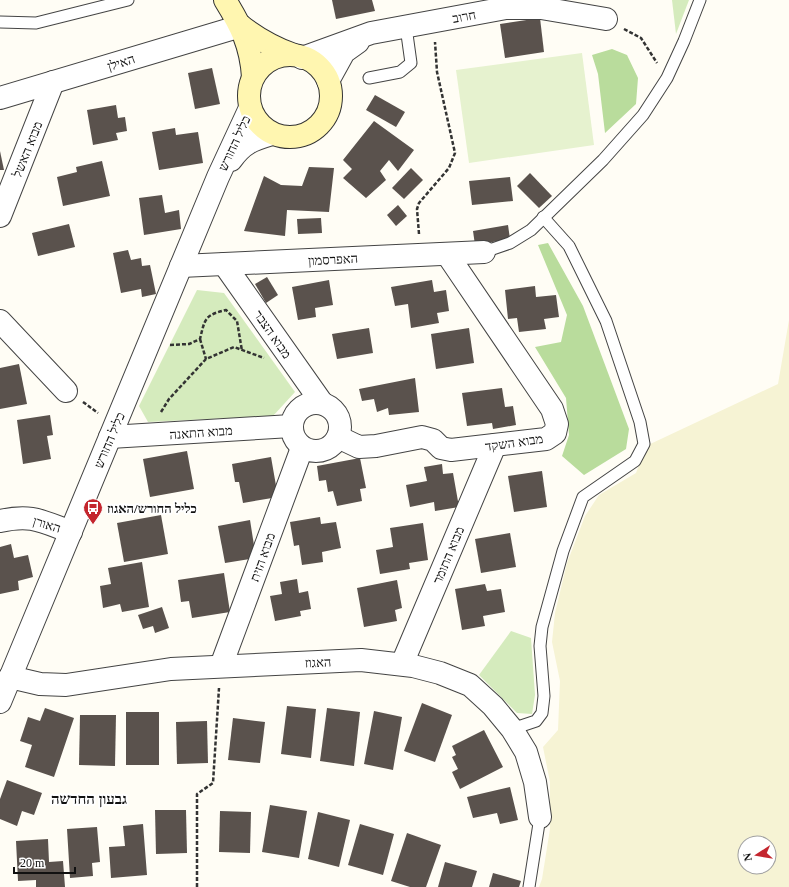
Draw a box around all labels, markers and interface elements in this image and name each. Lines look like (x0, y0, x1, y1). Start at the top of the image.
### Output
street label: חרוב (451, 7, 477, 26)
street label: האילן (106, 51, 137, 74)
street label: כליל החורש (215, 113, 254, 173)
street label: מבוא האשל (9, 119, 46, 180)
street label: האפרסמון (308, 251, 358, 268)
street label: מבוא הצבר (251, 307, 295, 361)
street label: כליל החורש (91, 410, 128, 470)
street label: מבוא התאנה (169, 423, 233, 442)
street label: מבוא השקד (484, 431, 544, 454)
bus stop icon: כליל החורש/האגוז (82, 497, 104, 525)
place label: כליל החורש/האגוז (107, 501, 197, 516)
street label: האורן (31, 513, 63, 536)
street label: מבוא התומר (430, 524, 467, 586)
street label: מבוא הזית (247, 530, 278, 584)
street label: האגוז (304, 655, 332, 670)
district label: גבעון החדשה (51, 791, 127, 808)
north arrow (737, 835, 777, 875)
scale bar (14, 849, 75, 875)
text: N (741, 852, 754, 862)
text: 20 m (20, 856, 45, 870)

